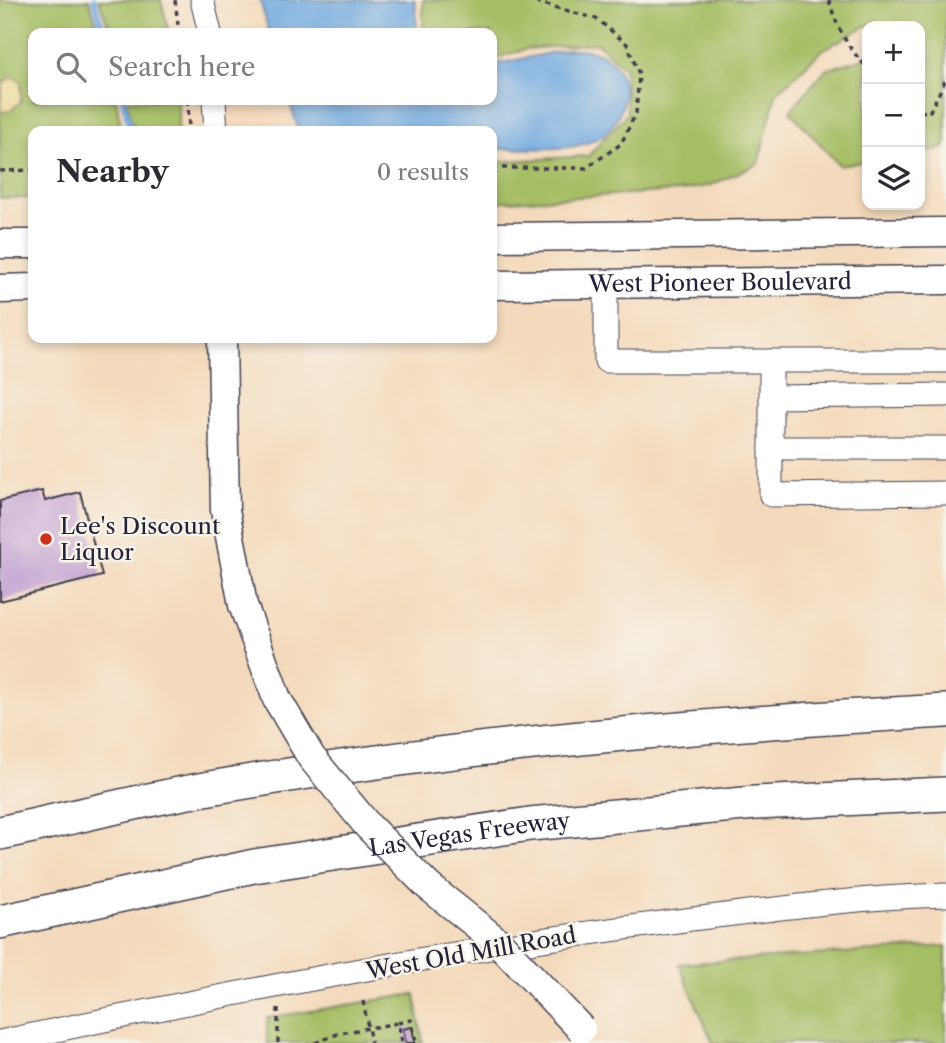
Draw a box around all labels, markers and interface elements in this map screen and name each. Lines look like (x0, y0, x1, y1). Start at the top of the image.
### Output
map controls (862, 21, 925, 210)
button: + (862, 21, 925, 84)
search box (28, 28, 497, 105)
icon: search (52, 48, 90, 86)
text: Search here (108, 51, 255, 83)
button: − (862, 84, 925, 147)
button: layers (862, 147, 925, 210)
text: Nearby (56, 153, 169, 190)
text: 0 results (377, 158, 469, 186)
street label: West Pioneer Boulevard (587, 267, 852, 298)
place label: Lee's Discount Liquor (60, 512, 220, 566)
marker: Lee's Discount Liquor (38, 531, 54, 547)
street label: Las Vegas Freeway (367, 806, 571, 862)
street label: West Old Mill Road (363, 921, 578, 985)

